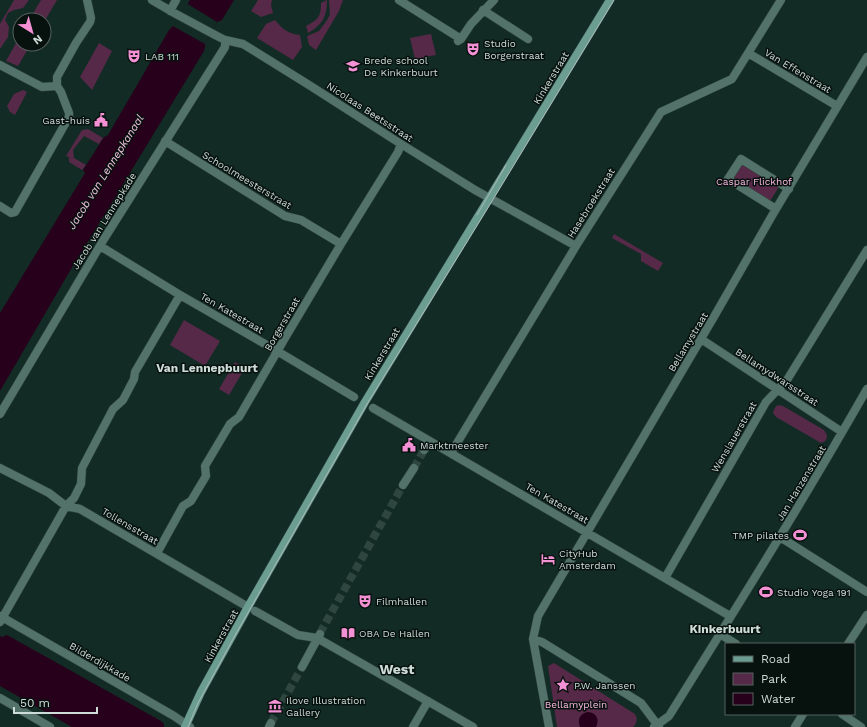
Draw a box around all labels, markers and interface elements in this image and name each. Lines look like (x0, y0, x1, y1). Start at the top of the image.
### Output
north arrow (12, 12, 52, 52)
text: N (31, 32, 45, 47)
place label: Studio Borgerstraat (484, 38, 545, 61)
theatre icon: Studio Borgerstraat (465, 41, 481, 57)
street label: Van Effenstraat (763, 47, 834, 96)
theatre icon: LAB 111 (126, 48, 142, 64)
street label: Kinkerstraat (531, 49, 571, 106)
place label: LAB 111 (145, 51, 179, 62)
place label: Brede school De Kinkerbuurt (364, 55, 439, 78)
school or university icon: Brede school De Kinkerbuurt (345, 58, 361, 74)
street label: Nicolaas Beetsstraat (325, 80, 416, 144)
water label: Jacob van Lennepkanaal (65, 112, 147, 232)
public building icon: Gast-huis (93, 112, 109, 128)
place label: Gast-huis (42, 115, 90, 126)
street label: Schoolmeesterstraat (200, 149, 294, 211)
street label: Hasebroekstraat (565, 165, 617, 240)
street label: Jacob van Lennepkade (70, 170, 138, 271)
park label: Caspar Flickhof (716, 176, 792, 187)
street label: Ten Katestraat (199, 291, 266, 336)
street label: Borgerstraat (262, 295, 302, 353)
street label: Bellamystraat (666, 310, 710, 374)
street label: Kinkerstraat (362, 325, 402, 382)
street label: Bellamydwarsstraat (733, 346, 821, 408)
district label: Van Lennepbuurt (156, 361, 258, 375)
street label: Wenslauerstraat (709, 399, 759, 474)
public building icon: Marktmeester (401, 437, 417, 453)
place label: Marktmeester (420, 440, 488, 451)
street label: Jan Hanzenstraat (774, 443, 828, 523)
street label: Ten Katestraat (524, 481, 591, 526)
street label: Tollensstraat (100, 505, 161, 547)
sports icon: TMP pilates (792, 527, 808, 543)
place label: TMP pilates (732, 530, 789, 541)
place label: CityHub Amsterdam (559, 548, 616, 571)
hotel icon: CityHub Amsterdam (540, 551, 556, 567)
sports icon: Studio Yoga 191 (758, 584, 774, 600)
place label: Studio Yoga 191 (777, 587, 851, 598)
theatre icon: Filmhallen (357, 593, 373, 609)
place label: Filmhallen (376, 596, 427, 607)
street label: Kinkerstraat (202, 607, 241, 665)
district label: Kinkerbuurt (689, 622, 761, 636)
library icon: OBA De Hallen (340, 625, 356, 641)
place label: OBA De Hallen (359, 628, 430, 639)
street label: Bilderdijkkade (67, 640, 133, 684)
legend (725, 643, 855, 715)
text: Road (761, 652, 790, 666)
district label: West (380, 661, 414, 677)
text: Park (761, 672, 787, 686)
place icon: P.W. Janssen (555, 677, 571, 693)
place label: P.W. Janssen (574, 680, 635, 691)
scale bar (14, 689, 97, 715)
text: Water (761, 692, 796, 706)
place label: Ilove Illustration Gallery (286, 695, 365, 718)
text: 50 m (20, 696, 50, 710)
museum icon: Ilove Illustration Gallery (267, 698, 283, 714)
park label: Bellamyplein (545, 699, 607, 710)

